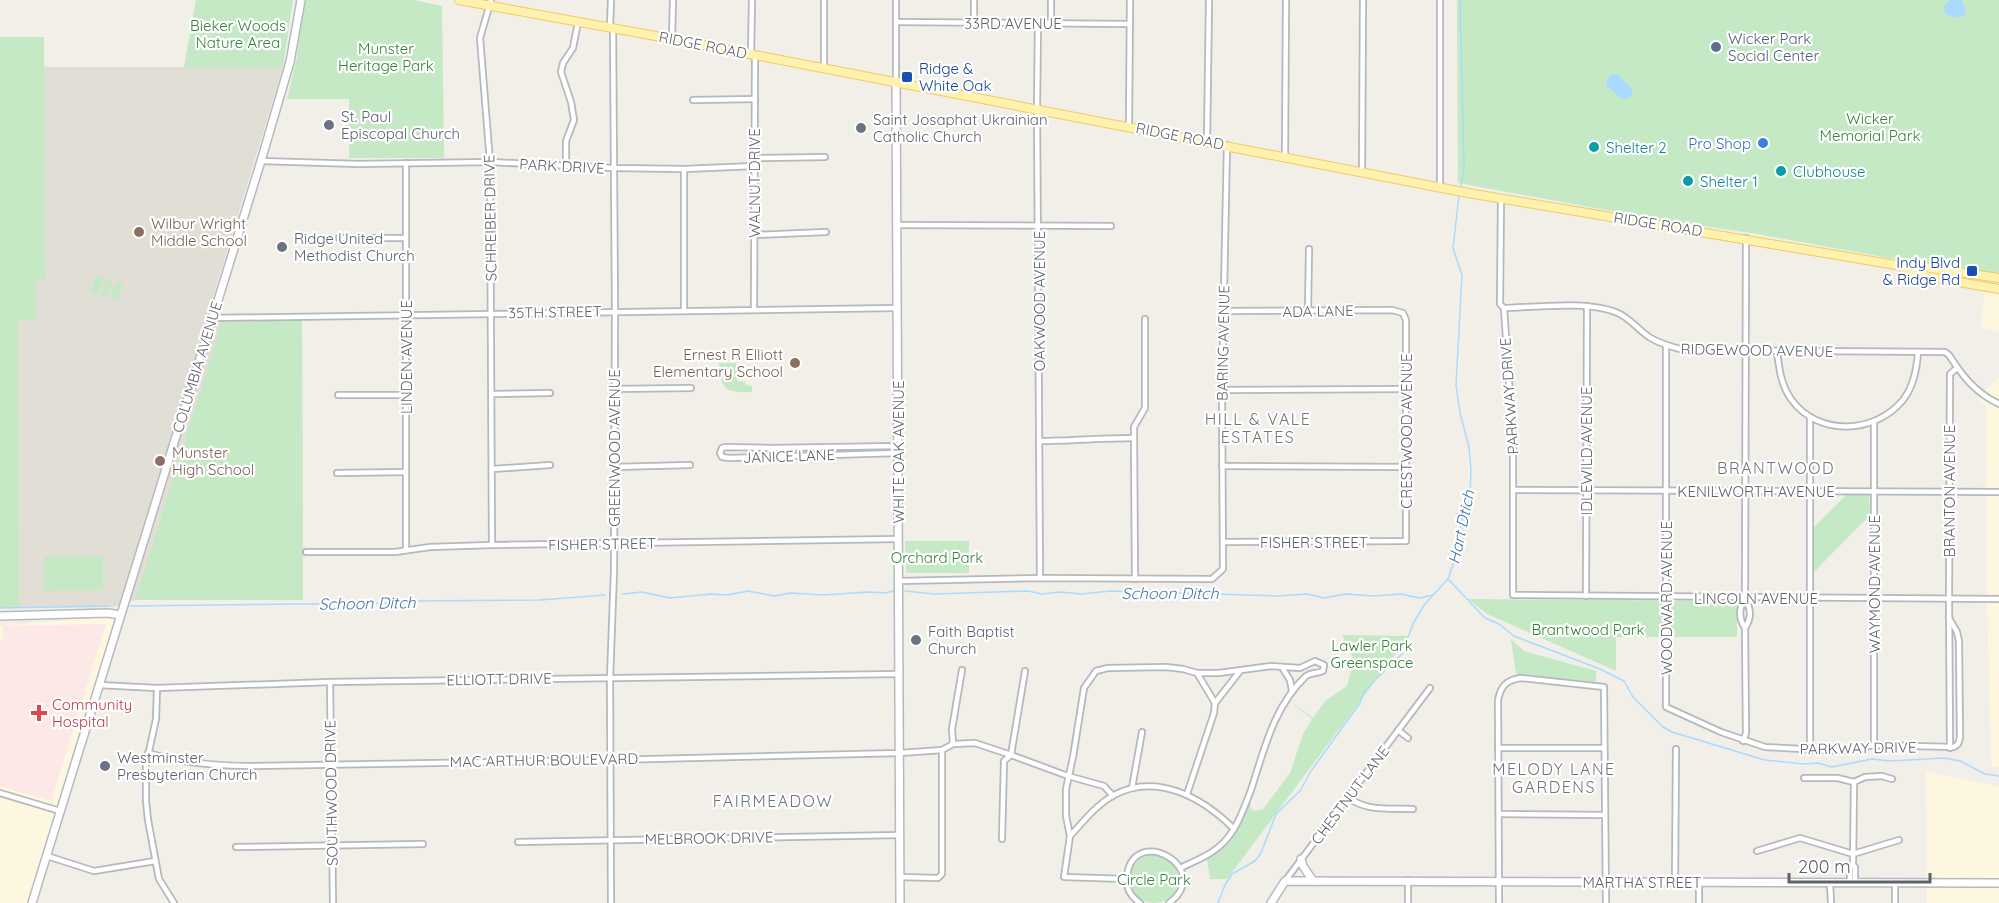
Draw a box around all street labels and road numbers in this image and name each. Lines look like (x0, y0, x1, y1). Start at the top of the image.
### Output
street label: 33RD AVENUE (964, 14, 1062, 33)
street label: RIDGE ROAD (657, 27, 749, 63)
street label: RIDGE ROAD (1134, 118, 1226, 154)
street label: WALNUT DRIVE (745, 128, 764, 238)
street label: SCHREIBER DRIVE (479, 154, 501, 282)
street label: PARK DRIVE (519, 154, 605, 178)
street label: RIDGE ROAD (1612, 208, 1704, 240)
street label: OAKWOOD AVENUE (1030, 231, 1049, 371)
street label: BARING AVENUE (1212, 285, 1234, 401)
street label: COLUMBIA AVENUE (168, 299, 226, 435)
street label: LINDEN AVENUE (397, 300, 416, 414)
street label: ADA LANE (1282, 301, 1354, 321)
street label: 35TH STREET (508, 302, 602, 322)
street label: PARKWAY DRIVE (1495, 337, 1523, 455)
street label: RIDGEWOOD AVENUE (1680, 339, 1834, 361)
street label: CRESTWOOD AVENUE (1397, 353, 1416, 509)
street label: GREENWOOD AVENUE (605, 369, 624, 527)
street label: WHITE OAK AVENUE (889, 380, 908, 524)
street label: IDLEWILD AVENUE (1577, 386, 1596, 516)
street label: BRANTON AVENUE (1940, 425, 1959, 557)
street label: JANICE LANE (743, 445, 835, 467)
street label: KENILWORTH AVENUE (1677, 482, 1835, 501)
street label: WAYMOND AVENUE (1865, 515, 1884, 653)
street label: WOODWARD AVENUE (1657, 521, 1676, 675)
street label: FISHER STREET (1260, 533, 1368, 552)
street label: FISHER STREET (548, 534, 656, 554)
street label: LINCOLN AVENUE (1694, 589, 1818, 608)
street label: ELLIOTT DRIVE (446, 669, 552, 689)
street label: SOUTHWOOD DRIVE (320, 720, 342, 866)
street label: PARKWAY DRIVE (1799, 737, 1917, 759)
street label: CHESTNUT LANE (1307, 742, 1393, 848)
street label: MAC ARTHUR BOULEVARD (450, 749, 639, 771)
street label: MELBROOK DRIVE (644, 827, 774, 849)
street label: MARTHA STREET (1582, 873, 1702, 892)

